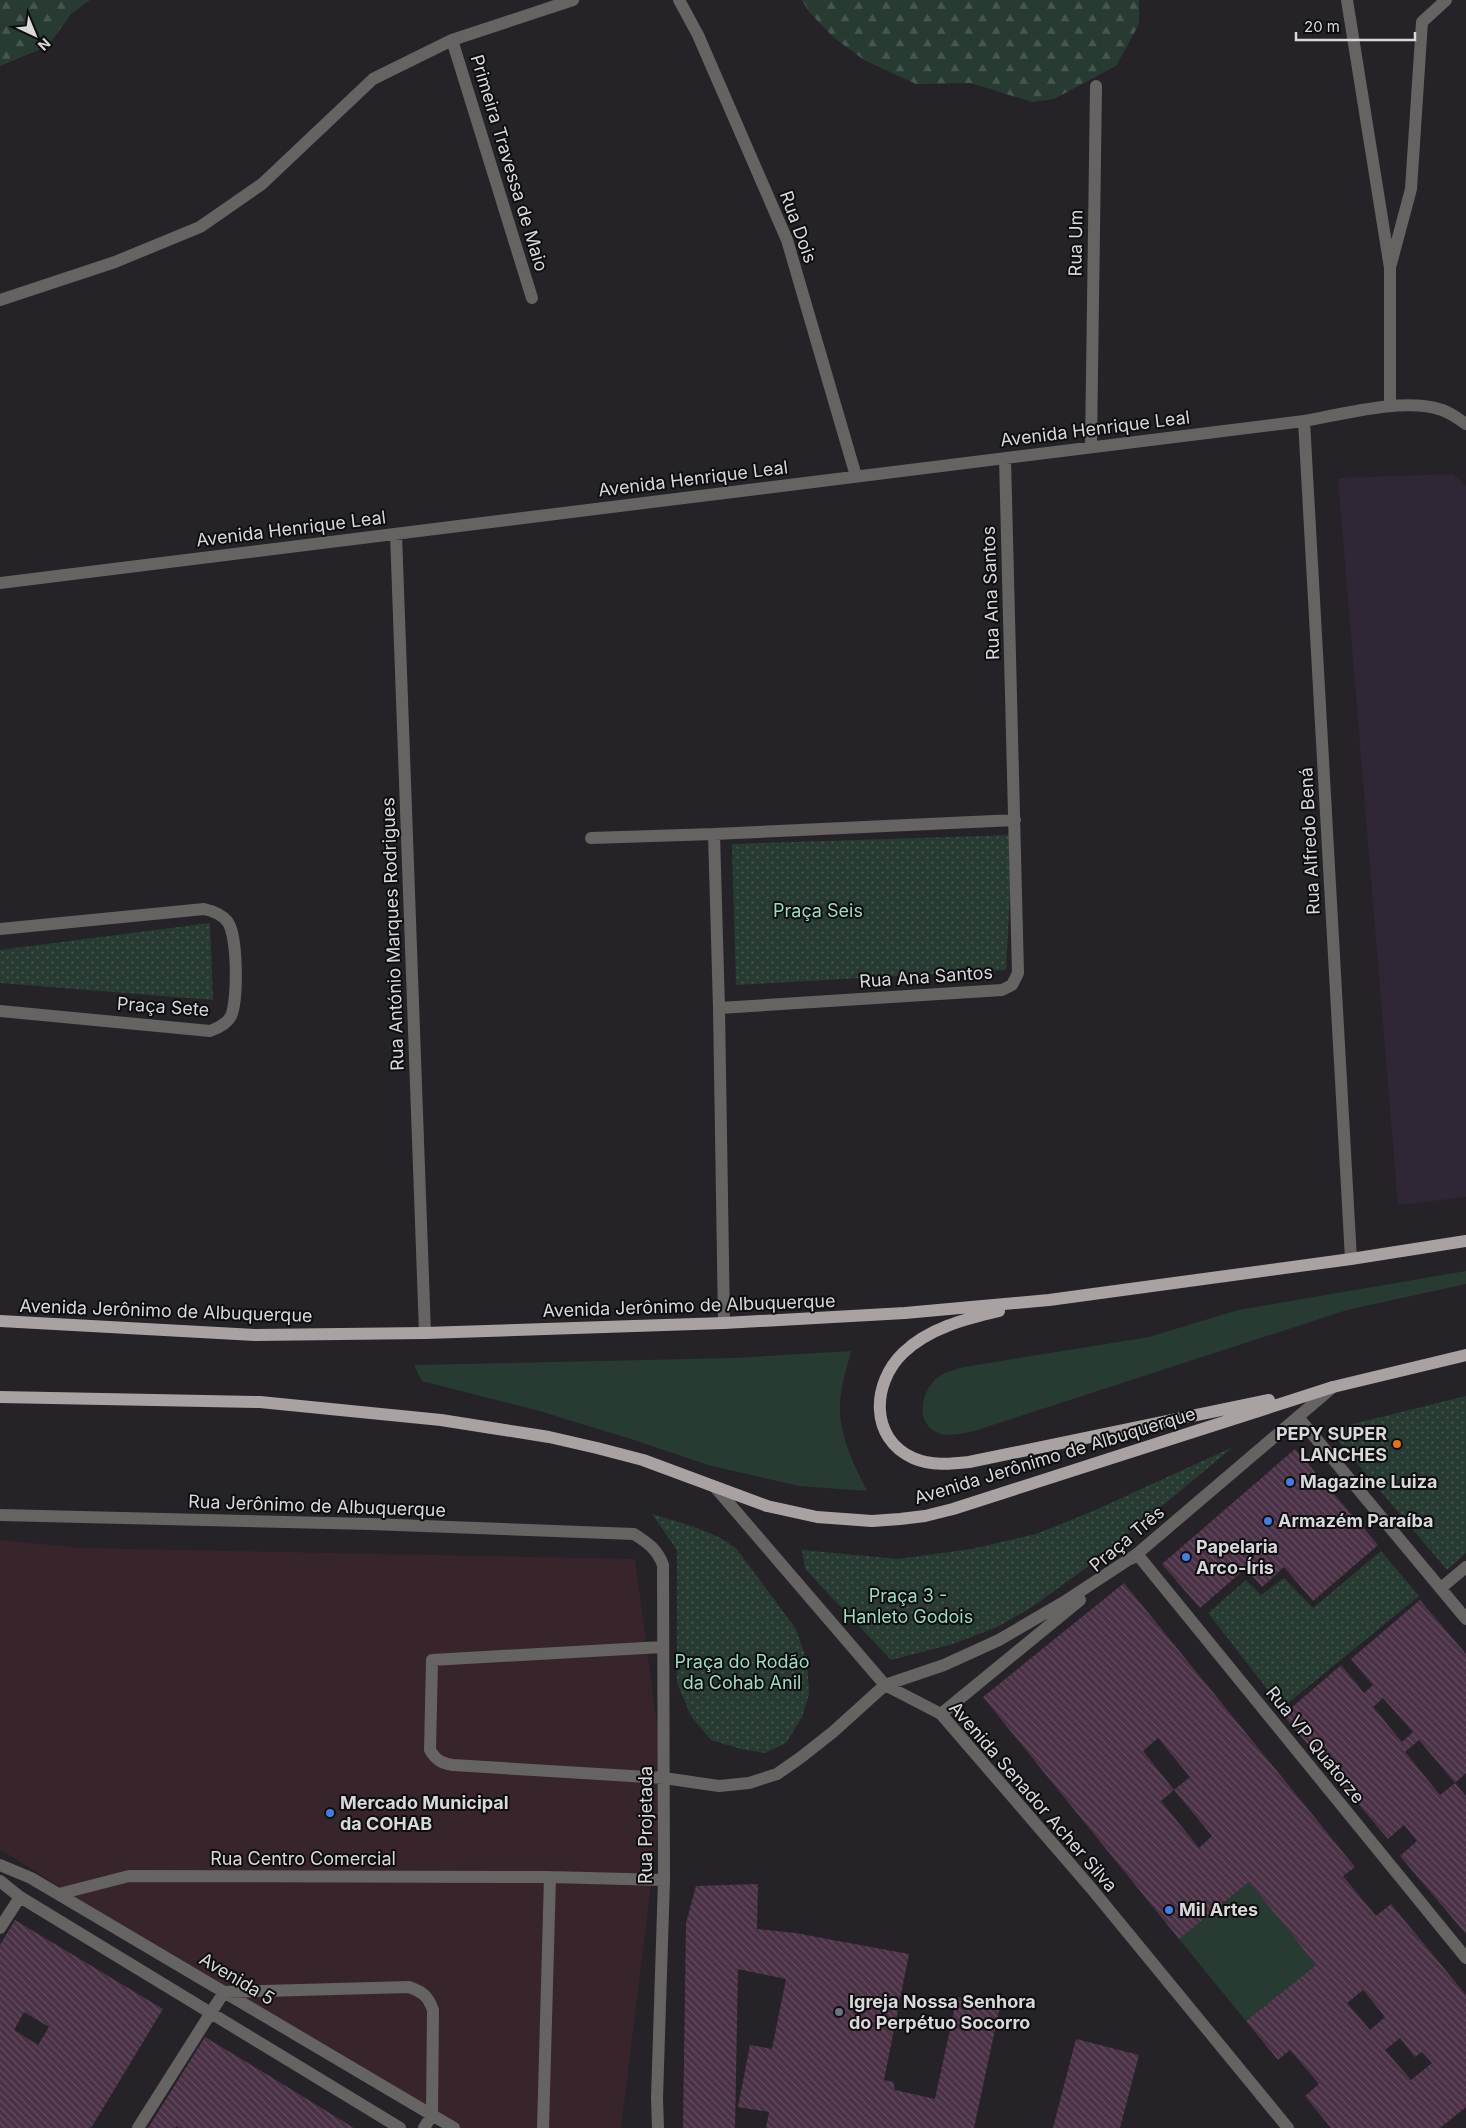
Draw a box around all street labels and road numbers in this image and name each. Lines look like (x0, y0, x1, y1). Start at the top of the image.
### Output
street label: Primeira Travessa de Maio (467, 52, 552, 274)
street label: Rua Dois (776, 188, 821, 266)
street label: Rua Um (1064, 210, 1087, 276)
street label: Avenida Henrique Leal (999, 406, 1191, 451)
street label: Avenida Henrique Leal (597, 456, 789, 501)
street label: Avenida Henrique Leal (195, 506, 387, 551)
street label: Rua Ana Santos (978, 526, 1003, 660)
street label: Rua Alfredo Bená (1295, 767, 1324, 915)
street label: Rua António Marques Rodrigues (377, 797, 408, 1071)
street label: Rua Ana Santos (858, 961, 993, 992)
street label: Praça Sete (116, 993, 210, 1020)
street label: Avenida Jerônimo de Albuquerque (542, 1290, 836, 1321)
street label: Avenida Jerônimo de Albuquerque (19, 1295, 313, 1326)
street label: Avenida Jerônimo de Albuquerque (912, 1403, 1198, 1508)
street label: Rua Jerônimo de Albuquerque (188, 1491, 446, 1520)
street label: Praça Três (1085, 1501, 1168, 1576)
street label: Rua VP Quatorze (1262, 1682, 1369, 1807)
street label: Avenida Senador Acher Silva (945, 1697, 1122, 1896)
street label: Rua Projetada (635, 1766, 656, 1884)
street label: Rua Centro Comercial (210, 1848, 396, 1869)
street label: Avenida 5 (196, 1948, 278, 2009)

